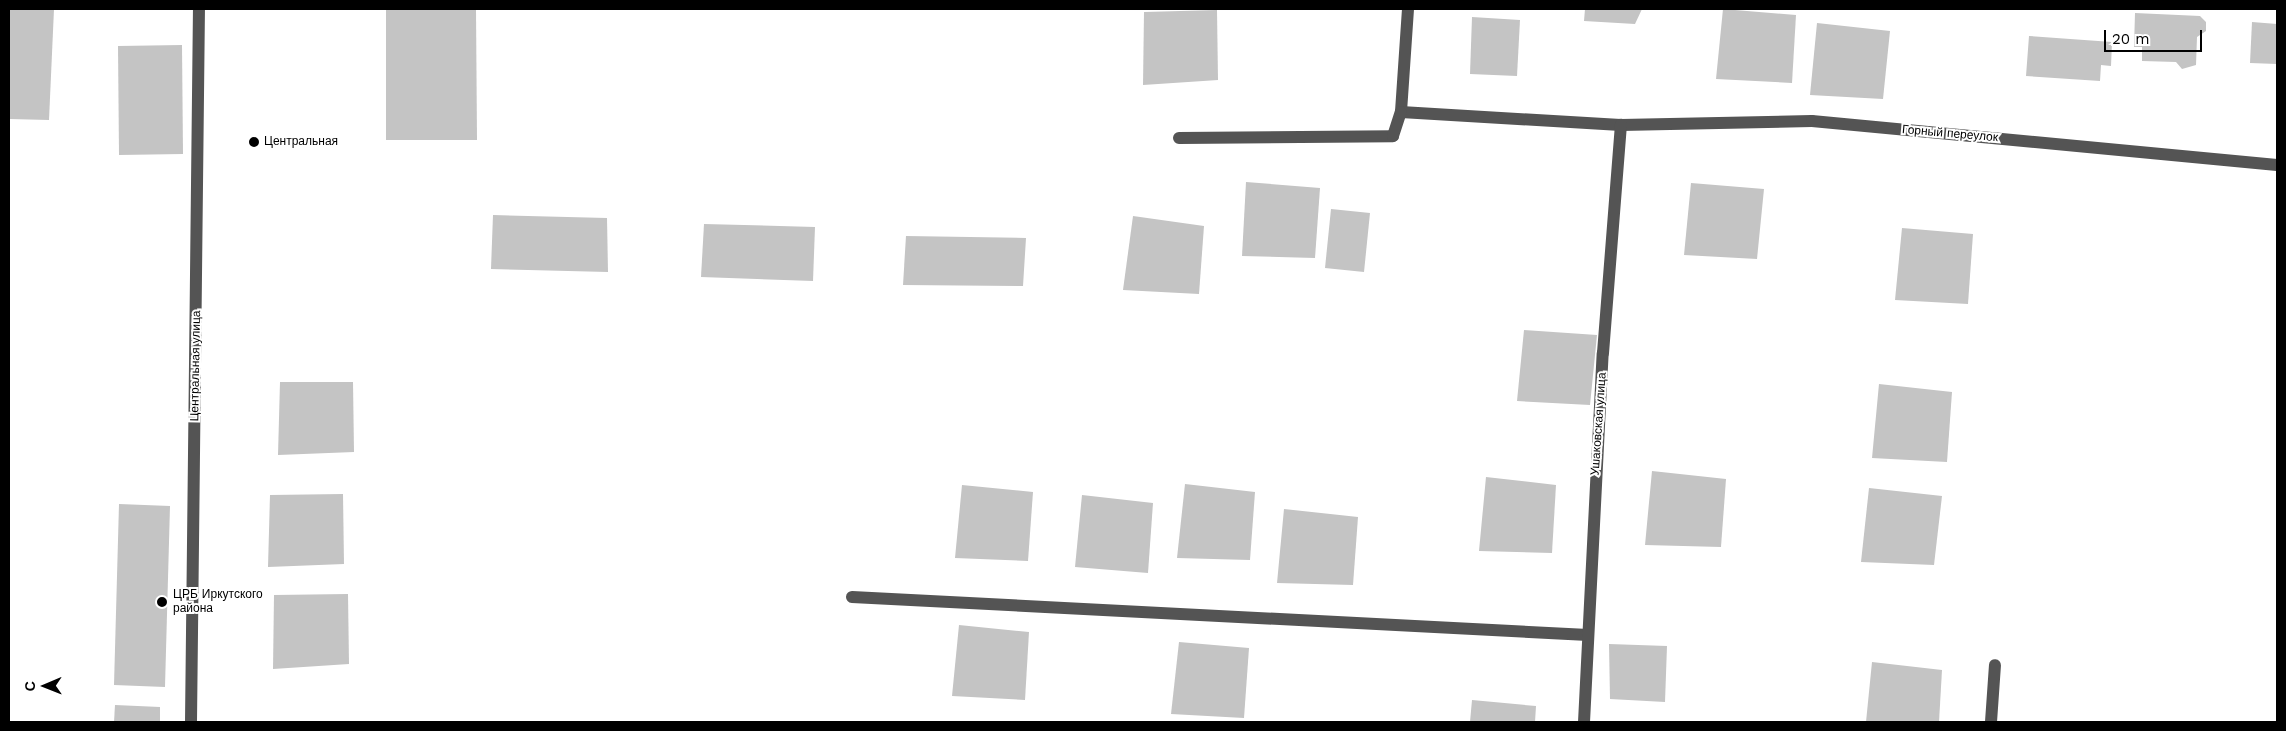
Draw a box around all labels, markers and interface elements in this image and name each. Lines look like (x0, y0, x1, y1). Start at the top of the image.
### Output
scale bar (2106, 20, 2204, 52)
text: 20 m (2112, 30, 2150, 48)
street label: Горный переулок (1901, 123, 1999, 145)
place label: Центральная (264, 135, 338, 149)
marker: Центральная (248, 136, 260, 148)
street label: Центральная улица (188, 310, 204, 422)
street label: Ушаковская улица (1588, 372, 1610, 476)
place label: ЦРБ Иркутского района (173, 588, 263, 616)
marker: ЦРБ Иркутского района (155, 595, 169, 609)
north arrow (20, 661, 70, 711)
text: С (22, 681, 38, 691)

